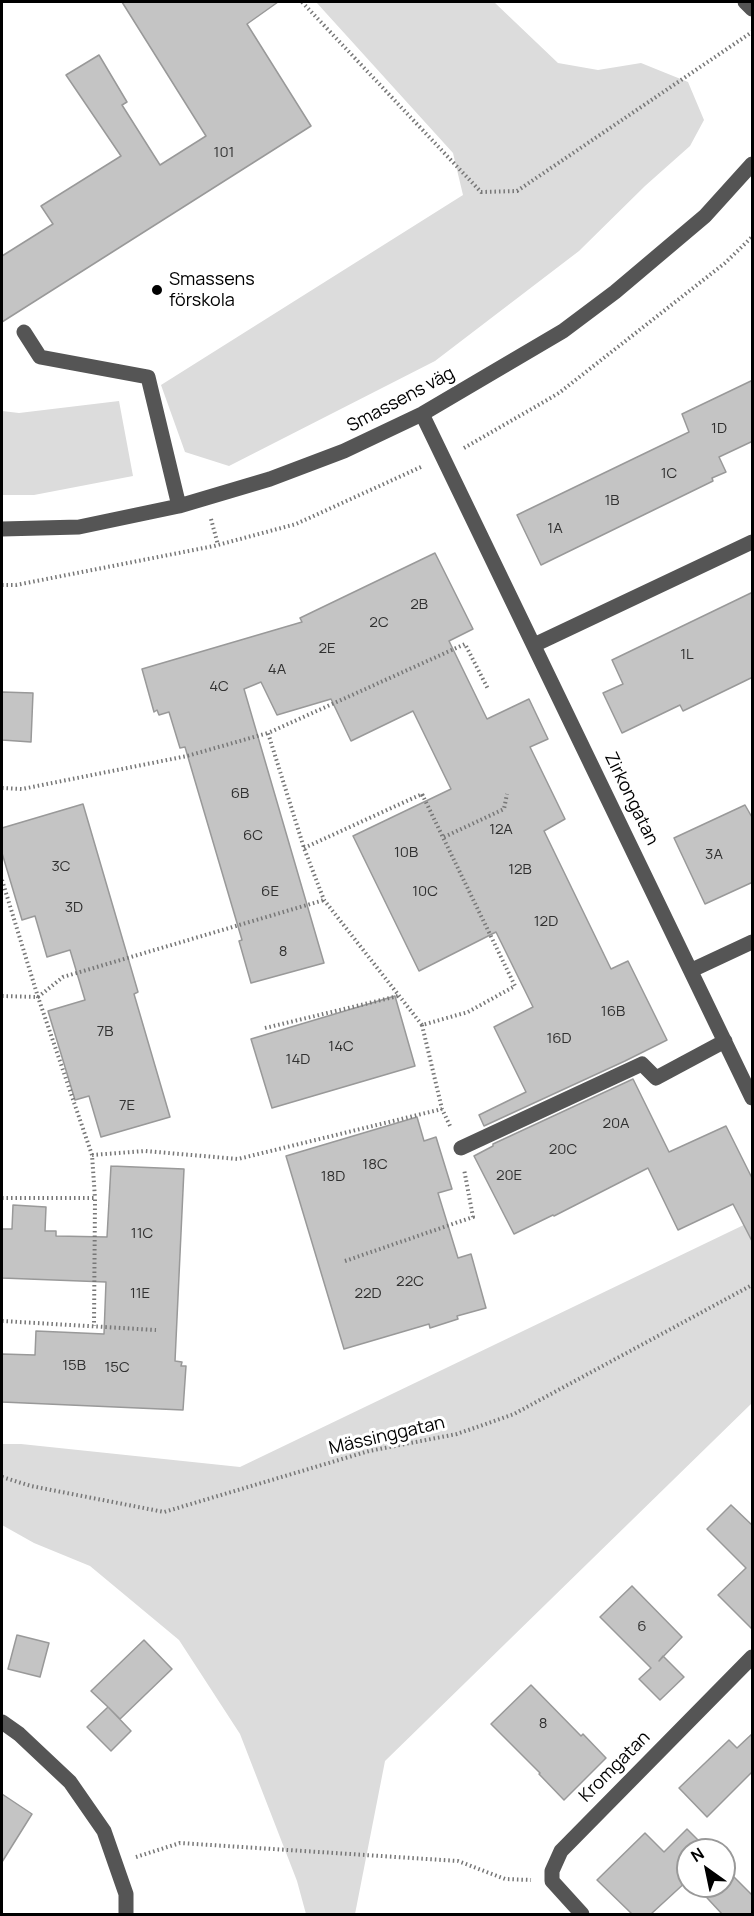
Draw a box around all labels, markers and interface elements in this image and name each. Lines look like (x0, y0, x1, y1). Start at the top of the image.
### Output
house number: 101 (214, 144, 234, 162)
place label: Smassens förskola (169, 269, 255, 312)
marker: Smassens förskola (150, 283, 164, 297)
street label: Smassens väg (344, 363, 458, 437)
house number: 1D (711, 420, 727, 438)
house number: 1C (661, 465, 677, 483)
house number: 1B (604, 492, 620, 510)
house number: 1A (547, 520, 563, 538)
house number: 2B (410, 596, 428, 614)
house number: 2C (369, 614, 389, 632)
house number: 2E (318, 640, 336, 658)
house number: 1L (680, 646, 694, 664)
house number: 4A (268, 661, 286, 679)
house number: 4C (209, 678, 229, 696)
street label: Zirkongatan (599, 749, 663, 849)
house number: 6B (231, 785, 249, 803)
house number: 12A (489, 821, 513, 839)
house number: 6C (243, 827, 263, 845)
house number: 10B (394, 844, 418, 862)
house number: 3A (705, 846, 723, 864)
house number: 3C (51, 858, 71, 876)
house number: 12B (508, 861, 532, 879)
house number: 6E (261, 883, 279, 901)
house number: 10C (412, 883, 438, 901)
house number: 3D (65, 899, 83, 917)
house number: 12D (534, 913, 558, 931)
house number: 8 (279, 943, 287, 961)
house number: 16B (601, 1003, 625, 1021)
house number: 7B (97, 1023, 113, 1041)
house number: 16D (546, 1030, 572, 1048)
house number: 14C (328, 1038, 354, 1056)
house number: 14D (286, 1051, 310, 1069)
house number: 7E (119, 1097, 135, 1115)
house number: 20A (602, 1115, 630, 1133)
house number: 20C (549, 1141, 577, 1159)
house number: 18C (362, 1156, 388, 1174)
house number: 20E (496, 1167, 522, 1185)
house number: 18D (321, 1168, 345, 1186)
house number: 11C (131, 1225, 153, 1243)
house number: 22C (396, 1273, 424, 1291)
house number: 11E (130, 1285, 150, 1303)
house number: 22D (354, 1285, 382, 1303)
house number: 15B (62, 1357, 86, 1375)
house number: 15C (104, 1359, 130, 1377)
street label: Mässinggatan (327, 1412, 447, 1460)
house number: 6 (637, 1618, 647, 1636)
house number: 8 (539, 1715, 547, 1733)
street label: Kromgatan (575, 1727, 655, 1807)
north arrow (676, 1838, 736, 1898)
text: N (686, 1842, 708, 1867)

